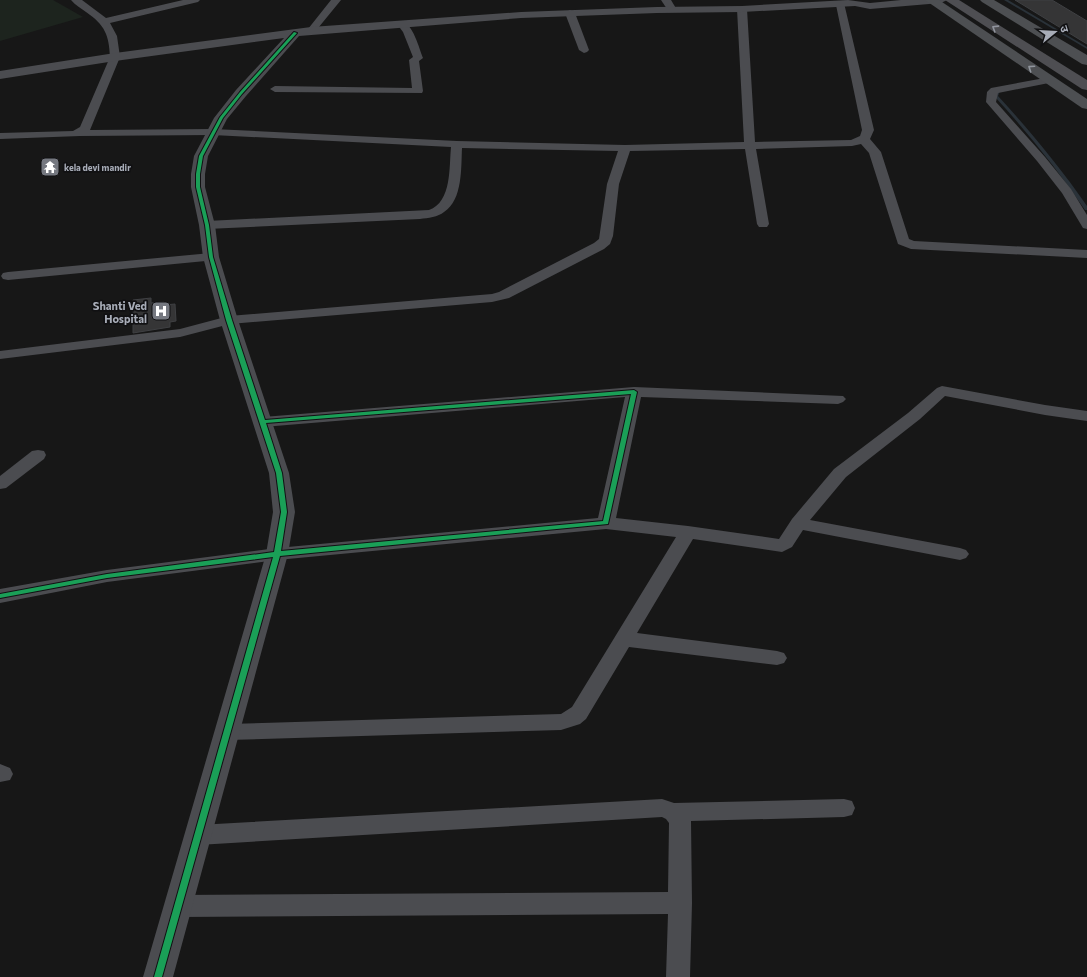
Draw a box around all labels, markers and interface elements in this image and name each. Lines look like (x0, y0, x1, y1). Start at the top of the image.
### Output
north arrow (1035, 12, 1075, 52)
text: उ (1058, 24, 1072, 34)
one-way arrow (992, 25, 999, 32)
one-way arrow (1029, 66, 1036, 73)
temple icon: kela devi mandir (39, 156, 61, 178)
place label: kela devi mandir (64, 162, 131, 173)
place label: Shanti Ved Hospital (93, 299, 147, 325)
hospital icon: Shanti Ved Hospital (150, 300, 172, 322)

